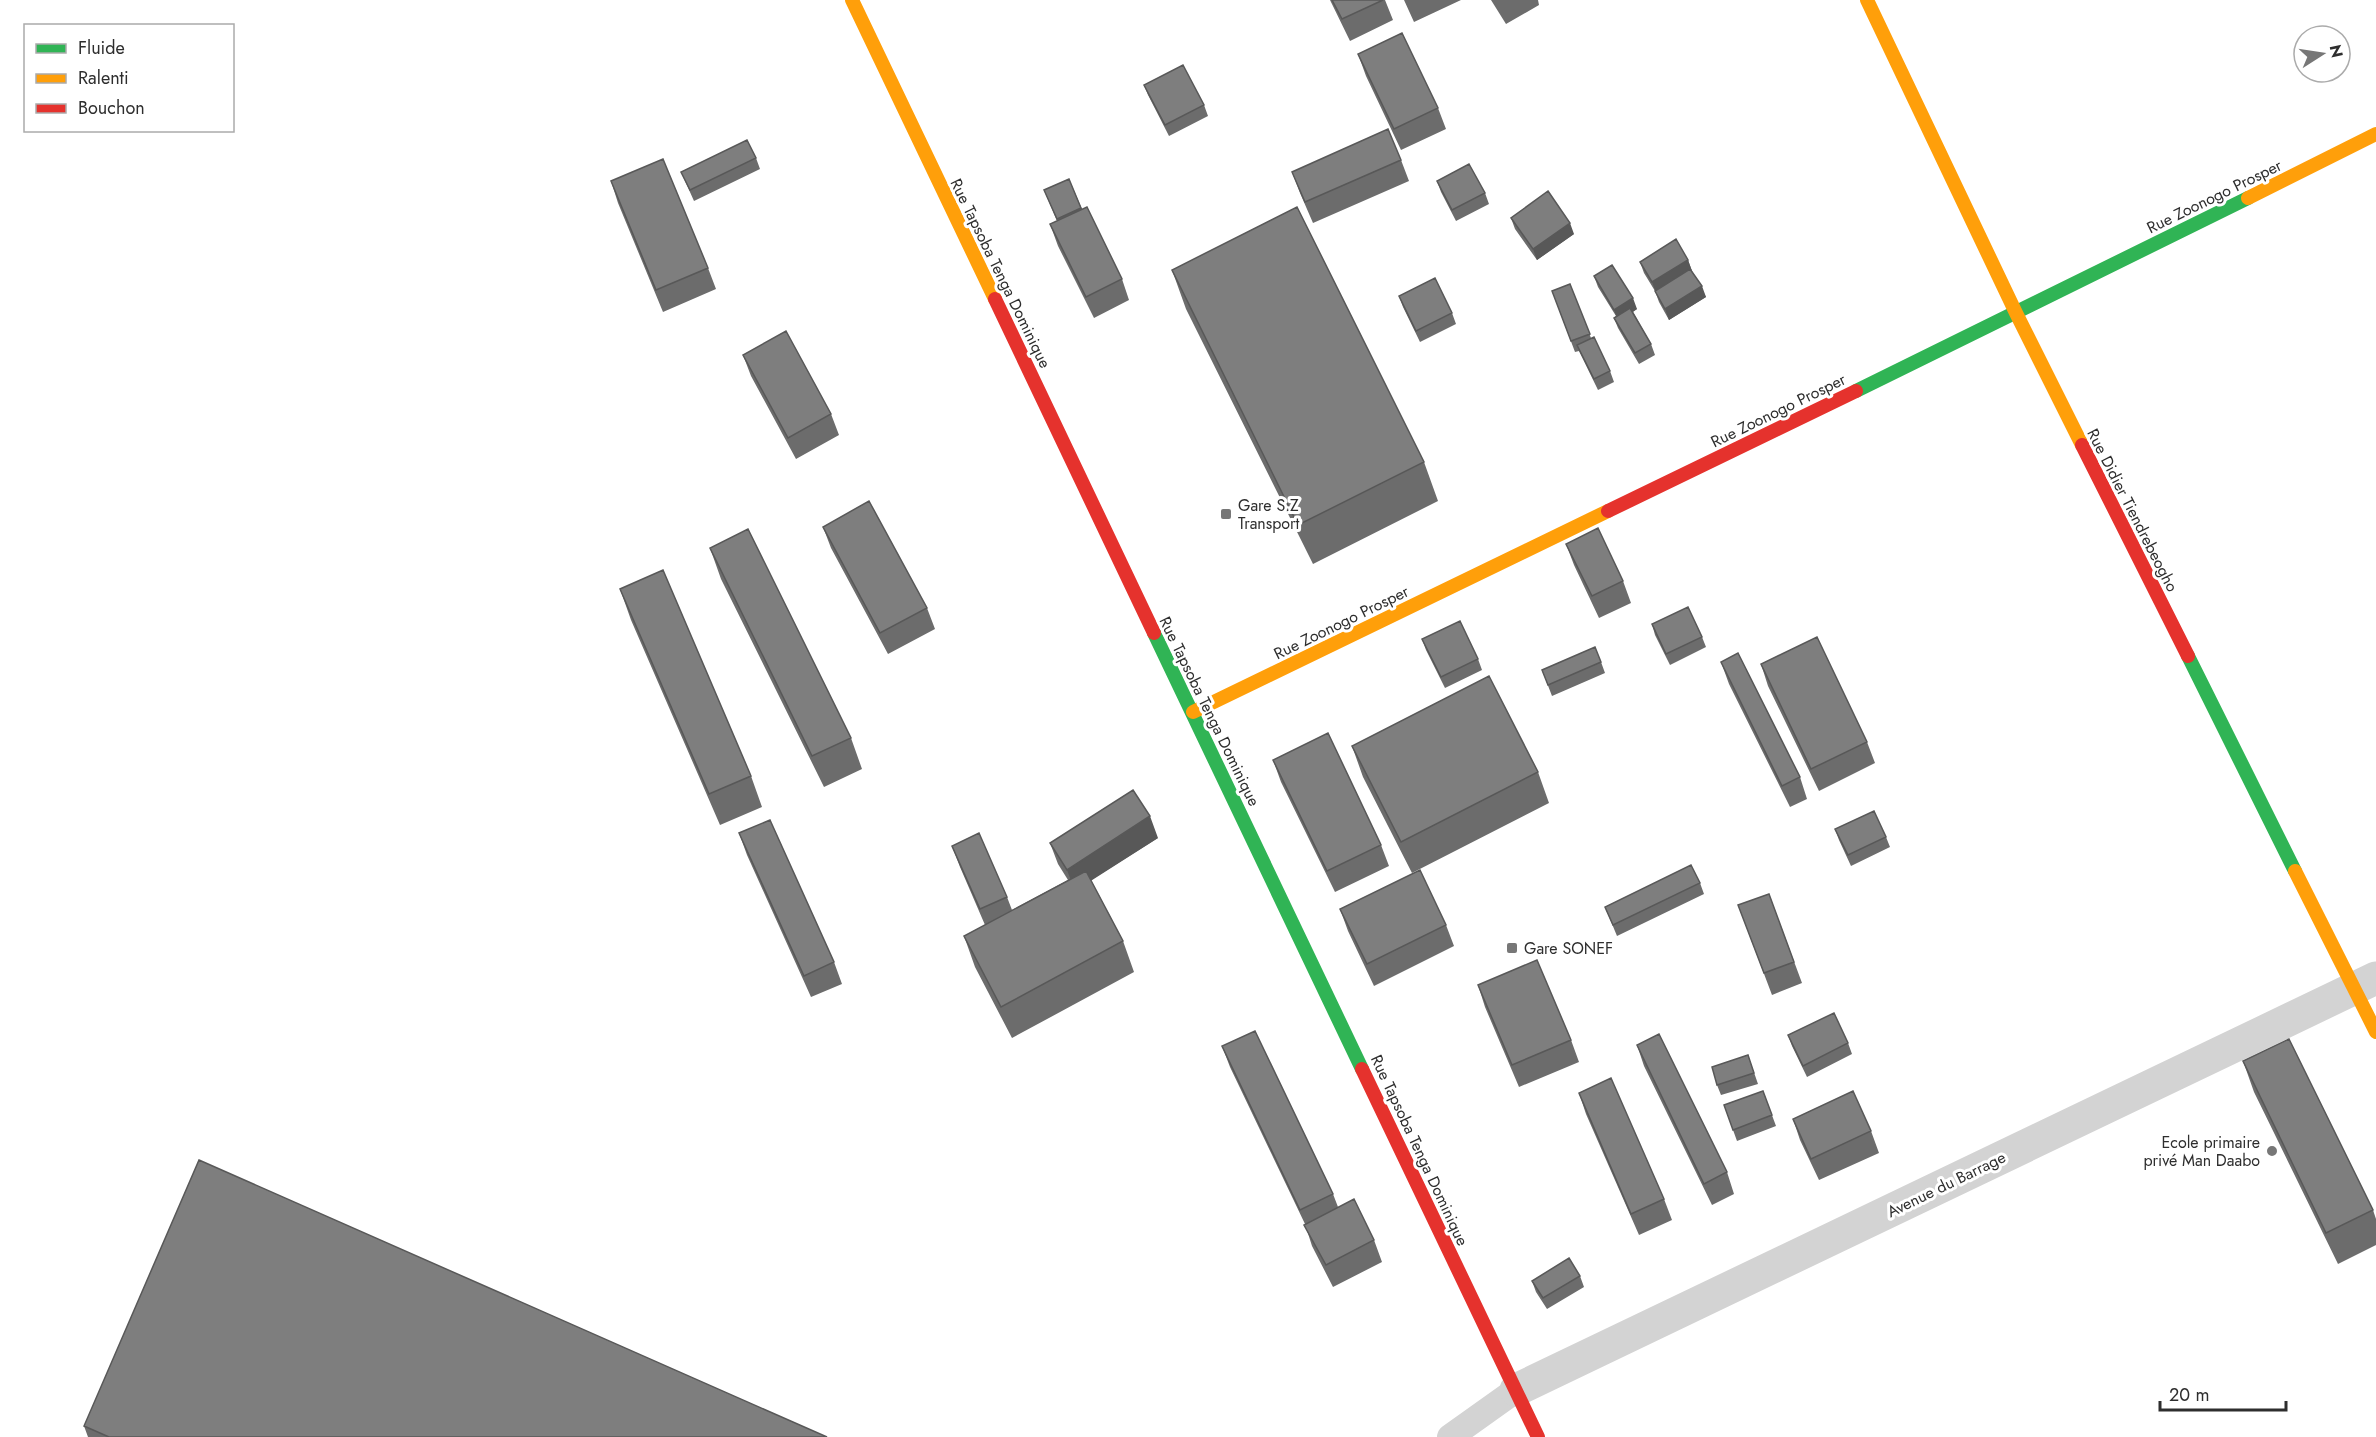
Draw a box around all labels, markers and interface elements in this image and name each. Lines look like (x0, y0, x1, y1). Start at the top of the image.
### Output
legend (24, 24, 234, 132)
north arrow (2292, 24, 2352, 84)
text: Fluide (78, 35, 125, 61)
text: N (2324, 42, 2349, 60)
text: Ralenti (78, 65, 129, 91)
text: Bouchon (78, 95, 145, 121)
street label: Rue Zoonogo Prosper (2143, 154, 2286, 239)
street label: Rue Tapsoba Tenga Dominique (945, 174, 1057, 372)
street label: Rue Zoonogo Prosper (1707, 368, 1850, 453)
street label: Rue Didier Tiendrebeogho (2081, 425, 2184, 596)
place label: Gare S.Z Transport (1238, 494, 1300, 535)
marker: Gare S.Z Transport (1219, 507, 1233, 521)
street label: Rue Zoonogo Prosper (1270, 580, 1413, 665)
street label: Rue Tapsoba Tenga Dominique (1154, 612, 1266, 810)
place label: Gare SONEF (1524, 937, 1613, 960)
marker: Gare SONEF (1505, 941, 1519, 955)
street label: Rue Tapsoba Tenga Dominique (1365, 1051, 1474, 1250)
place label: Ecole primaire privé Man Daabo (2143, 1131, 2260, 1172)
marker: Ecole primaire privé Man Daabo (2265, 1144, 2279, 1158)
street label: Avenue du Barrage (1883, 1146, 2010, 1223)
scale bar (2160, 1374, 2286, 1412)
text: 20 m (2169, 1382, 2209, 1408)

